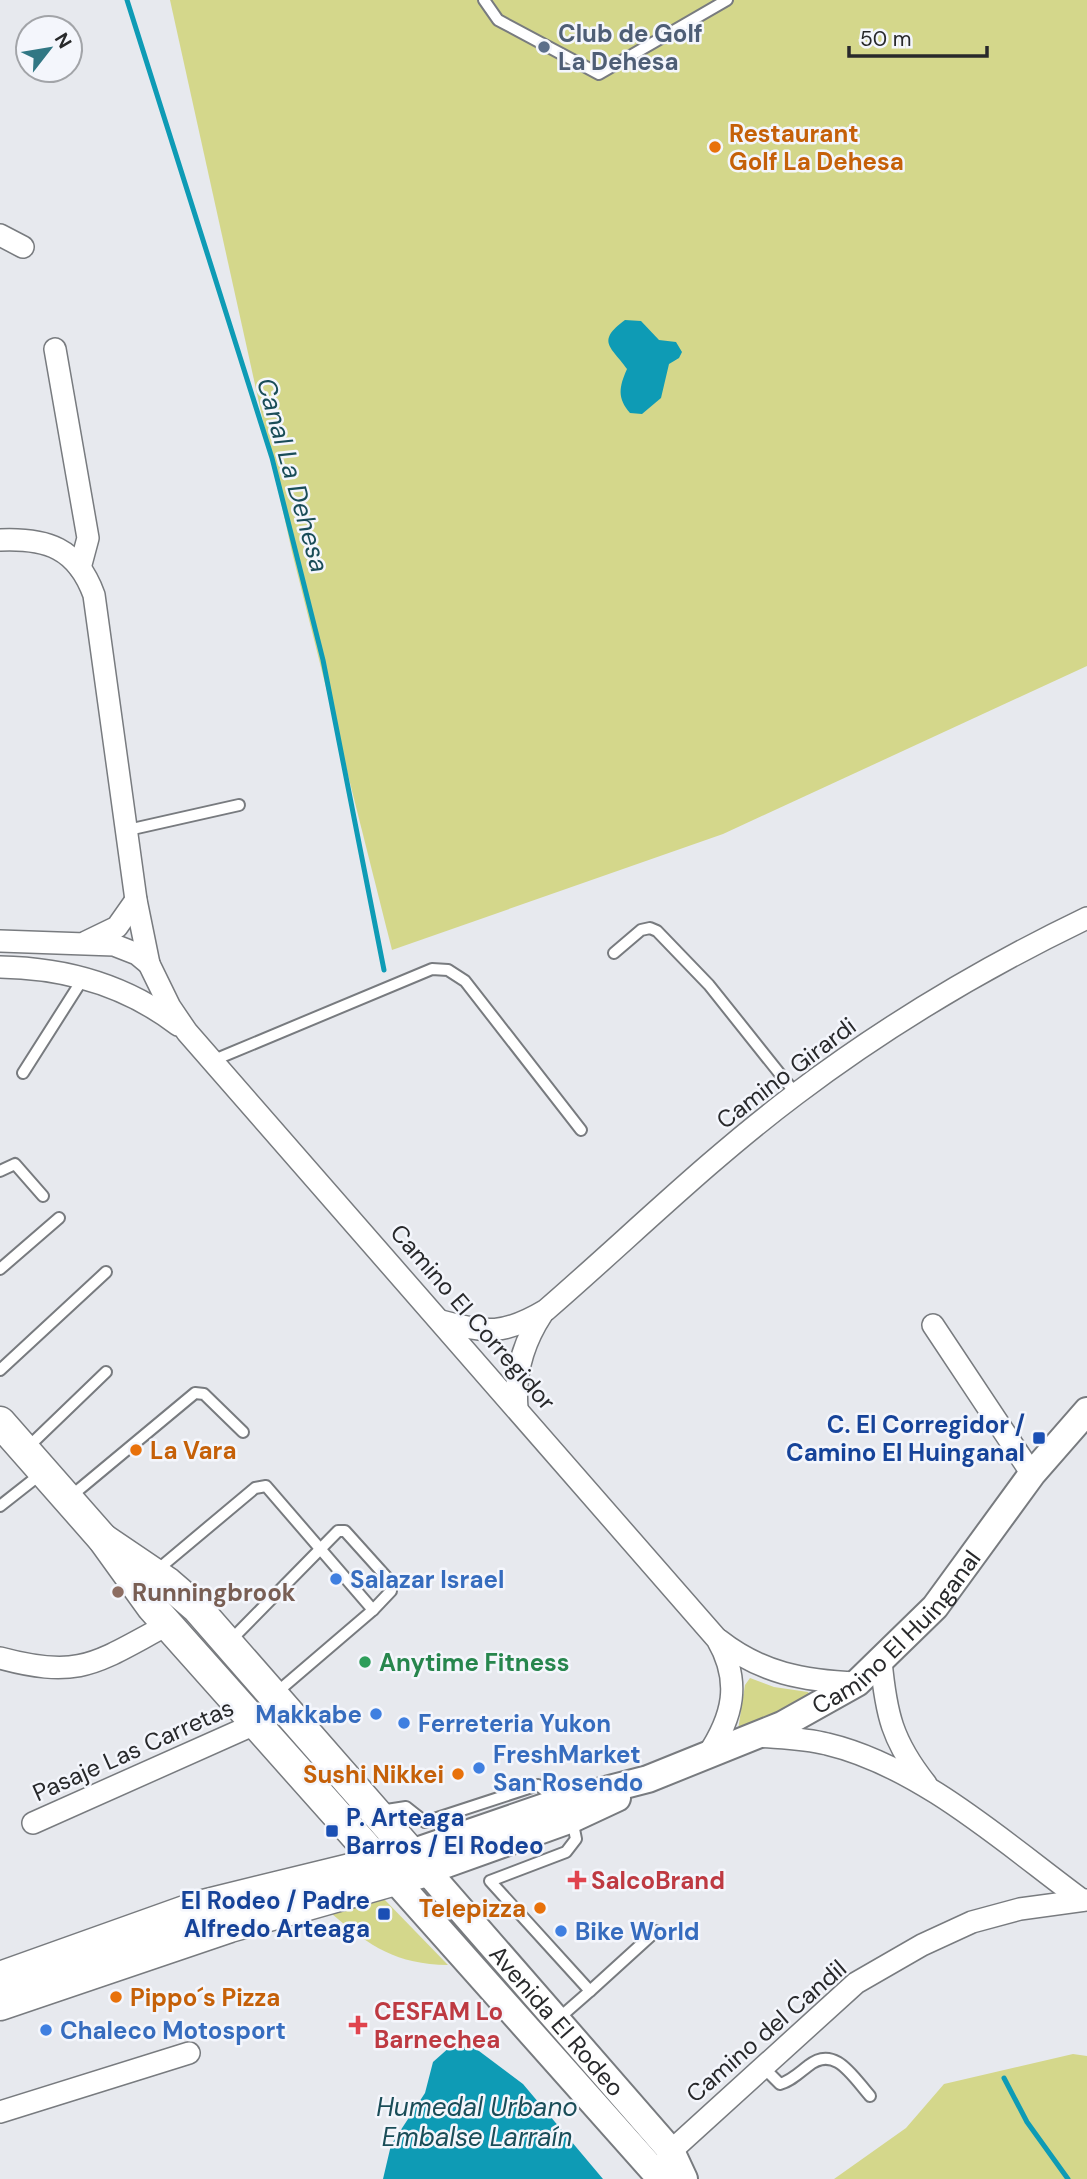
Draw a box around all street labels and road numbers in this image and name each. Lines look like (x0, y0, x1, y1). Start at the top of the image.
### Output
street label: Camino Girardi (710, 1010, 862, 1136)
street label: Camino El Corregidor (384, 1218, 562, 1417)
street label: Camino El Huinganal (806, 1544, 987, 1721)
street label: Pasaje Las Carretas (28, 1692, 238, 1808)
street label: Avenida El Rodeo (483, 1939, 632, 2102)
street label: Camino del Candil (679, 1953, 853, 2109)

